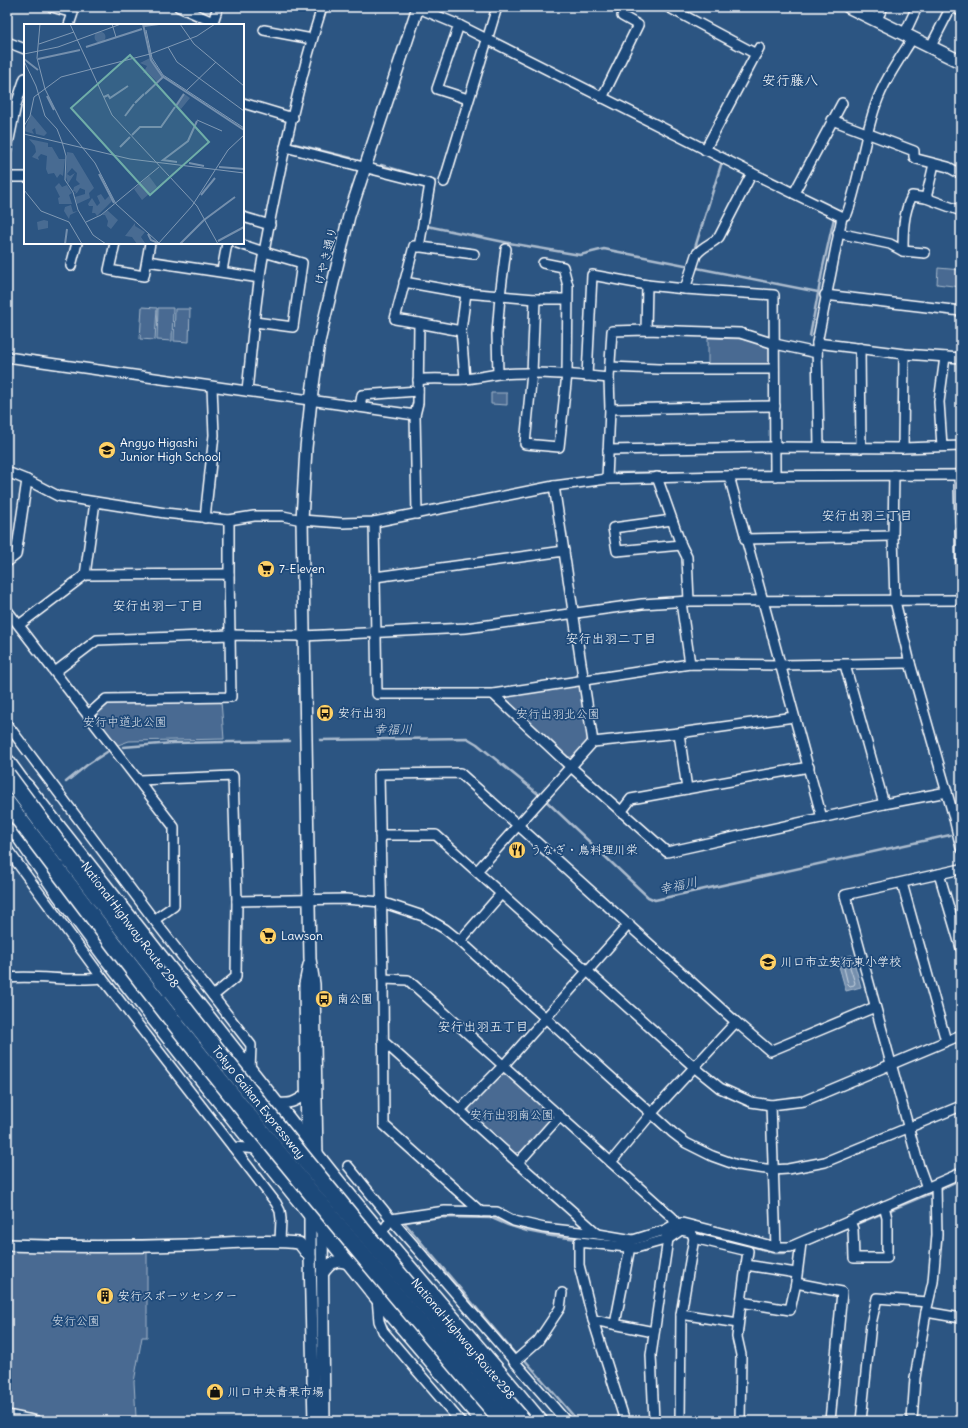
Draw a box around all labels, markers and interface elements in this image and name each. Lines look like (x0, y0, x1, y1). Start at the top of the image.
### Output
inset map (24, 24, 244, 244)
district label: 安行藤八 (762, 71, 818, 89)
street label: けやき通り (311, 225, 340, 287)
place label: Angyo Higashi Junior High School (120, 435, 221, 464)
school or university icon: Angyo Higashi Junior High School (97, 440, 117, 460)
district label: 安行出羽三丁目 (821, 507, 913, 524)
supermarket icon: 7-Eleven (256, 559, 276, 579)
place label: 7-Eleven (279, 561, 325, 576)
district label: 安行出羽一丁目 (112, 597, 204, 614)
district label: 安行出羽二丁目 (565, 630, 657, 647)
bus stop icon: 安行出羽 (315, 703, 335, 723)
place label: 安行出羽 (338, 705, 386, 720)
park label: 安行出羽北公園 (516, 706, 600, 721)
park label: 安行中道北公園 (83, 714, 167, 729)
water label: 幸福川 (373, 721, 413, 738)
restaurant icon: うなぎ・鳥料理川栄 (507, 840, 527, 860)
place label: うなぎ・鳥料理川栄 (530, 842, 638, 857)
street label: National Highway Route 298 (78, 859, 183, 991)
water label: 幸福川 (657, 873, 699, 898)
supermarket icon: Lawson (258, 926, 278, 946)
place label: Lawson (281, 928, 323, 943)
school or university icon: 川口市立安行東小学校 (758, 952, 778, 972)
place label: 川口市立安行東小学校 (781, 954, 901, 969)
bus stop icon: 南公園 (314, 989, 334, 1009)
place label: 南公園 (337, 991, 373, 1006)
district label: 安行出羽五丁目 (437, 1018, 529, 1035)
street label: Tokyo Gaikan Expressway (209, 1043, 309, 1162)
park label: 安行出羽南公園 (470, 1107, 554, 1122)
street label: National Highway Route 298 (408, 1275, 519, 1402)
building icon: 安行スポーツセンター (95, 1286, 115, 1306)
place label: 安行スポーツセンター (118, 1288, 237, 1303)
park label: 安行公園 (52, 1313, 100, 1328)
shop icon: 川口中央青果市場 (205, 1382, 225, 1402)
place label: 川口中央青果市場 (228, 1384, 324, 1399)

